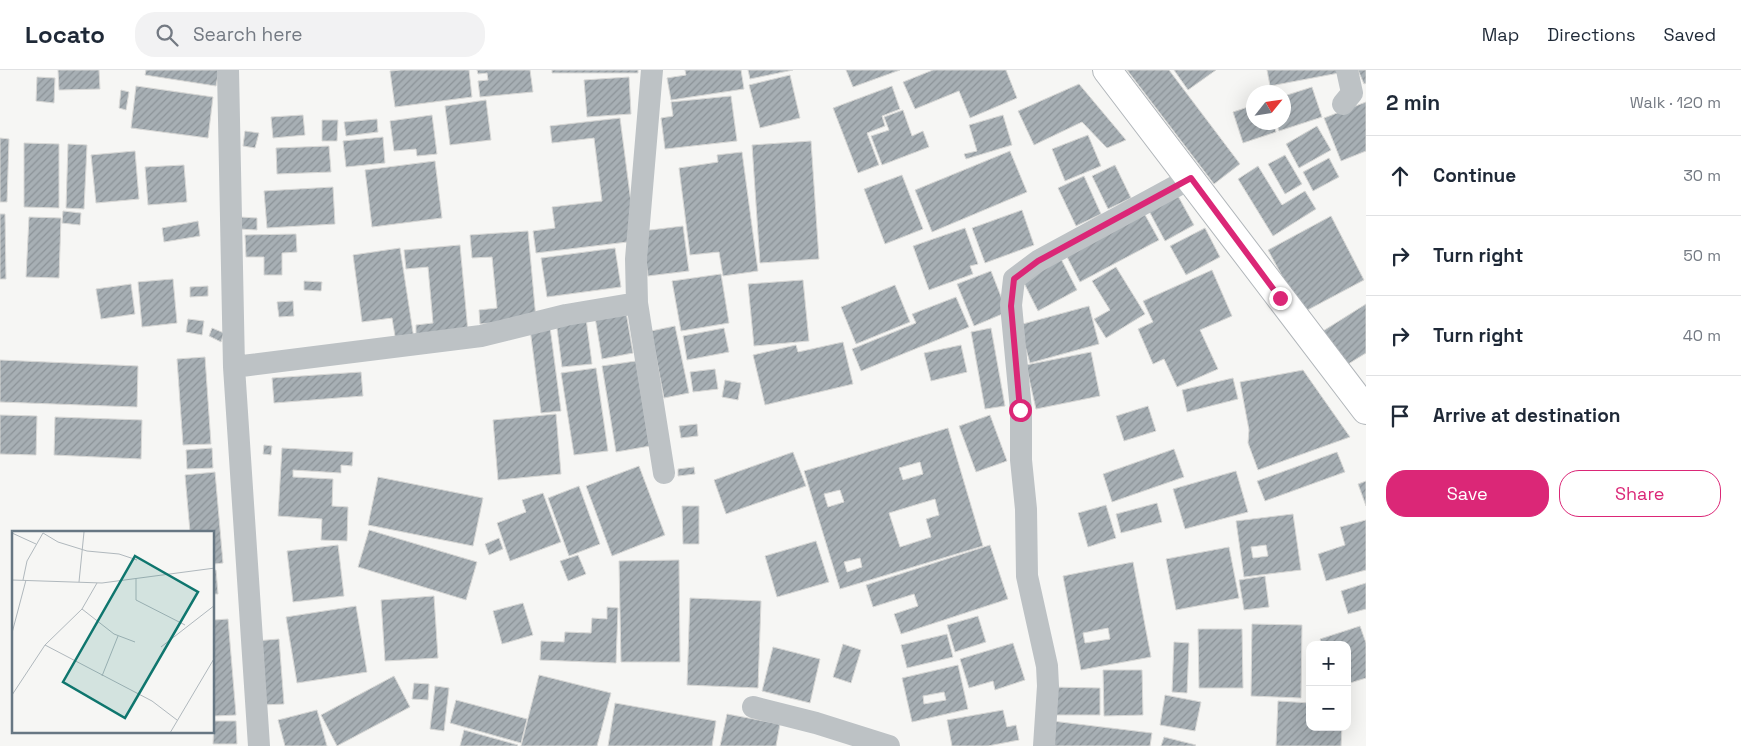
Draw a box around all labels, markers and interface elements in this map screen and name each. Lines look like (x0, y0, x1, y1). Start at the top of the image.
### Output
search box (135, 12, 485, 57)
text: Locato (25, 19, 105, 50)
icon: search (153, 21, 181, 49)
text: Search here (193, 22, 302, 47)
text: Map (1482, 23, 1519, 46)
text: Directions (1547, 23, 1636, 46)
text: Saved (1664, 23, 1716, 46)
north arrow (1246, 85, 1291, 130)
text: 2 min (1386, 89, 1440, 116)
text: Walk · 120 m (1630, 92, 1721, 113)
icon: ahead (1386, 162, 1414, 190)
text: Continue (1433, 163, 1516, 188)
text: 30 m (1683, 165, 1721, 186)
icon: right (1386, 242, 1414, 270)
text: Turn right (1433, 243, 1523, 268)
text: 50 m (1683, 245, 1721, 266)
route end (1269, 287, 1292, 310)
icon: right (1386, 322, 1414, 350)
text: Turn right (1433, 323, 1523, 348)
text: 40 m (1683, 325, 1721, 346)
route start (1009, 399, 1032, 422)
icon: arrive (1386, 402, 1414, 430)
text: Arrive at destination (1433, 403, 1621, 428)
button: Save (1386, 470, 1549, 517)
button: Share (1559, 470, 1721, 517)
inset map (12, 531, 215, 734)
map controls (1306, 641, 1351, 731)
button: + (1306, 641, 1351, 686)
button: − (1306, 686, 1351, 731)

